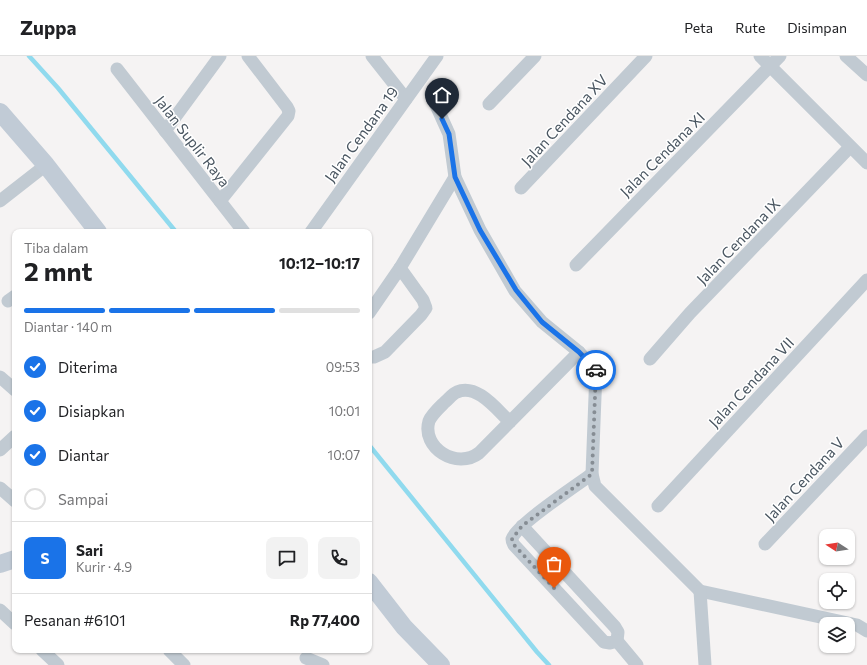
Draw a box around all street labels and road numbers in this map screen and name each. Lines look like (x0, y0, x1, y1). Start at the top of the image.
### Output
street label: Jalan Cendana XV (517, 71, 611, 169)
street label: Jalan Cendana 19 (320, 83, 402, 185)
street label: Jalan Suplir Raya (152, 92, 234, 190)
street label: Jalan Cendana XI (616, 108, 708, 200)
street label: Jalan Cendana IX (693, 194, 783, 288)
street label: Jalan Cendana VII (705, 333, 797, 431)
street label: Jalan Cendana V (761, 433, 847, 525)

